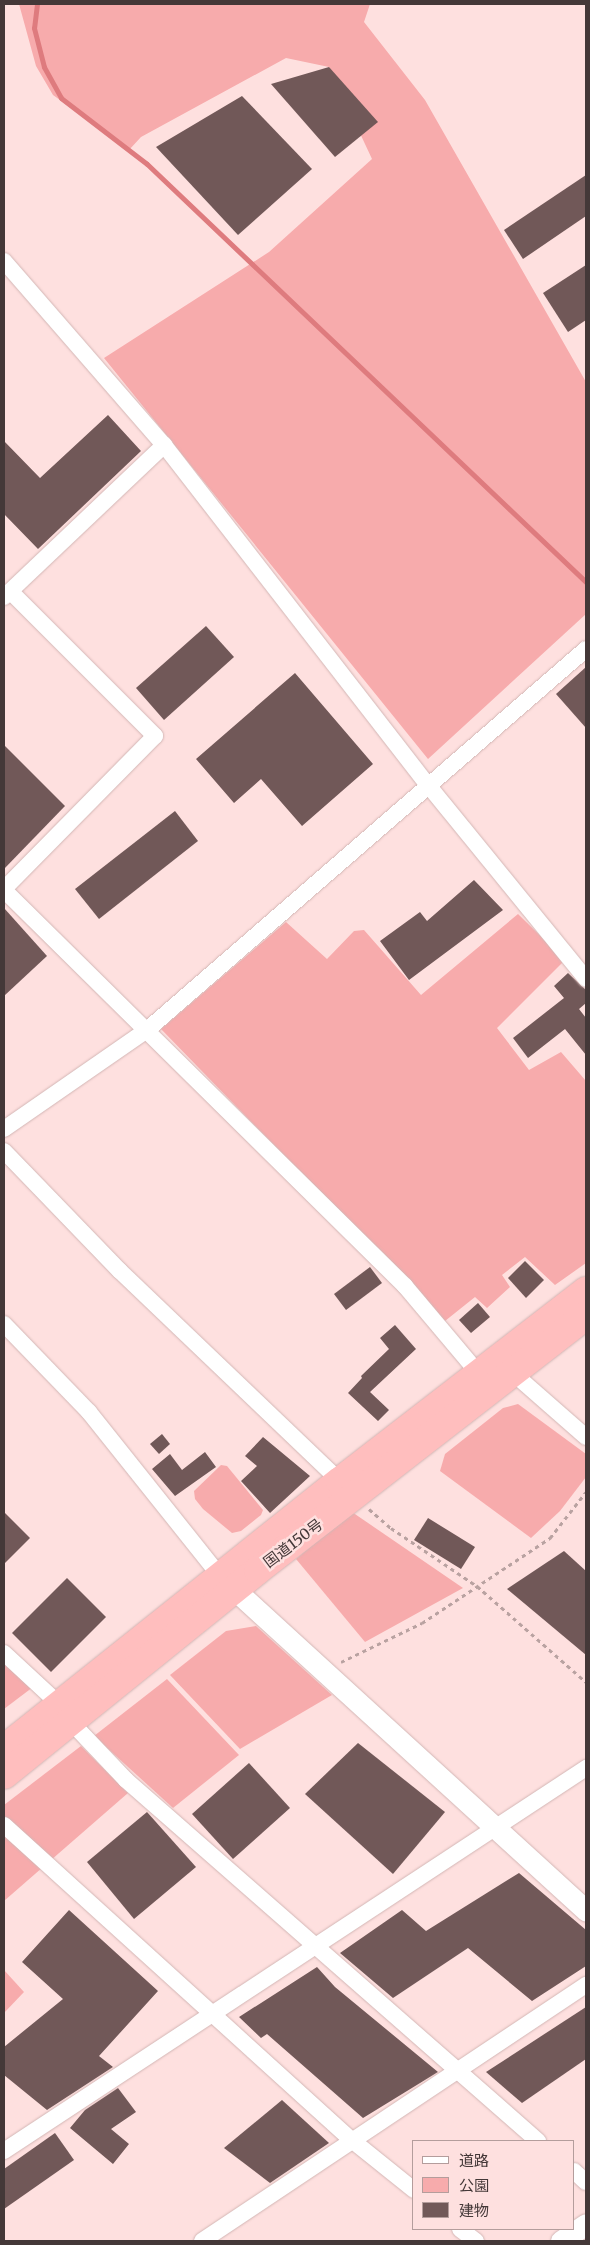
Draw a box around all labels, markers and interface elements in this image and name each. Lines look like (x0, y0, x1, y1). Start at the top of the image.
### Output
street label: 国道150号 (260, 1515, 326, 1571)
legend (412, 2140, 575, 2230)
text: 道路 (459, 2151, 489, 2170)
text: 公園 (459, 2176, 489, 2195)
text: 建物 (459, 2201, 489, 2220)

